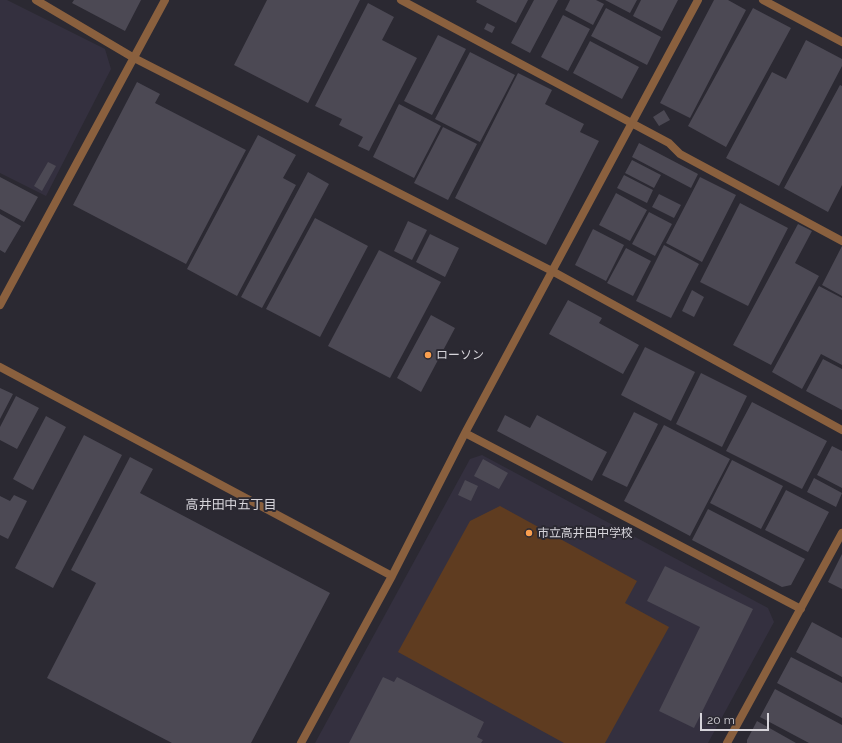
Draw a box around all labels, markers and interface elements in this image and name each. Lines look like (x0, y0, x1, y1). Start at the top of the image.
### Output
place label: ローソン (436, 348, 484, 362)
marker: ローソン (423, 350, 433, 360)
district label: 高井田中五丁目 (186, 497, 276, 513)
place label: 市立高井田中学校 (537, 526, 633, 540)
marker: 市立高井田中学校 (524, 528, 534, 538)
scale bar (702, 705, 771, 731)
text: 20 m (707, 713, 735, 727)

